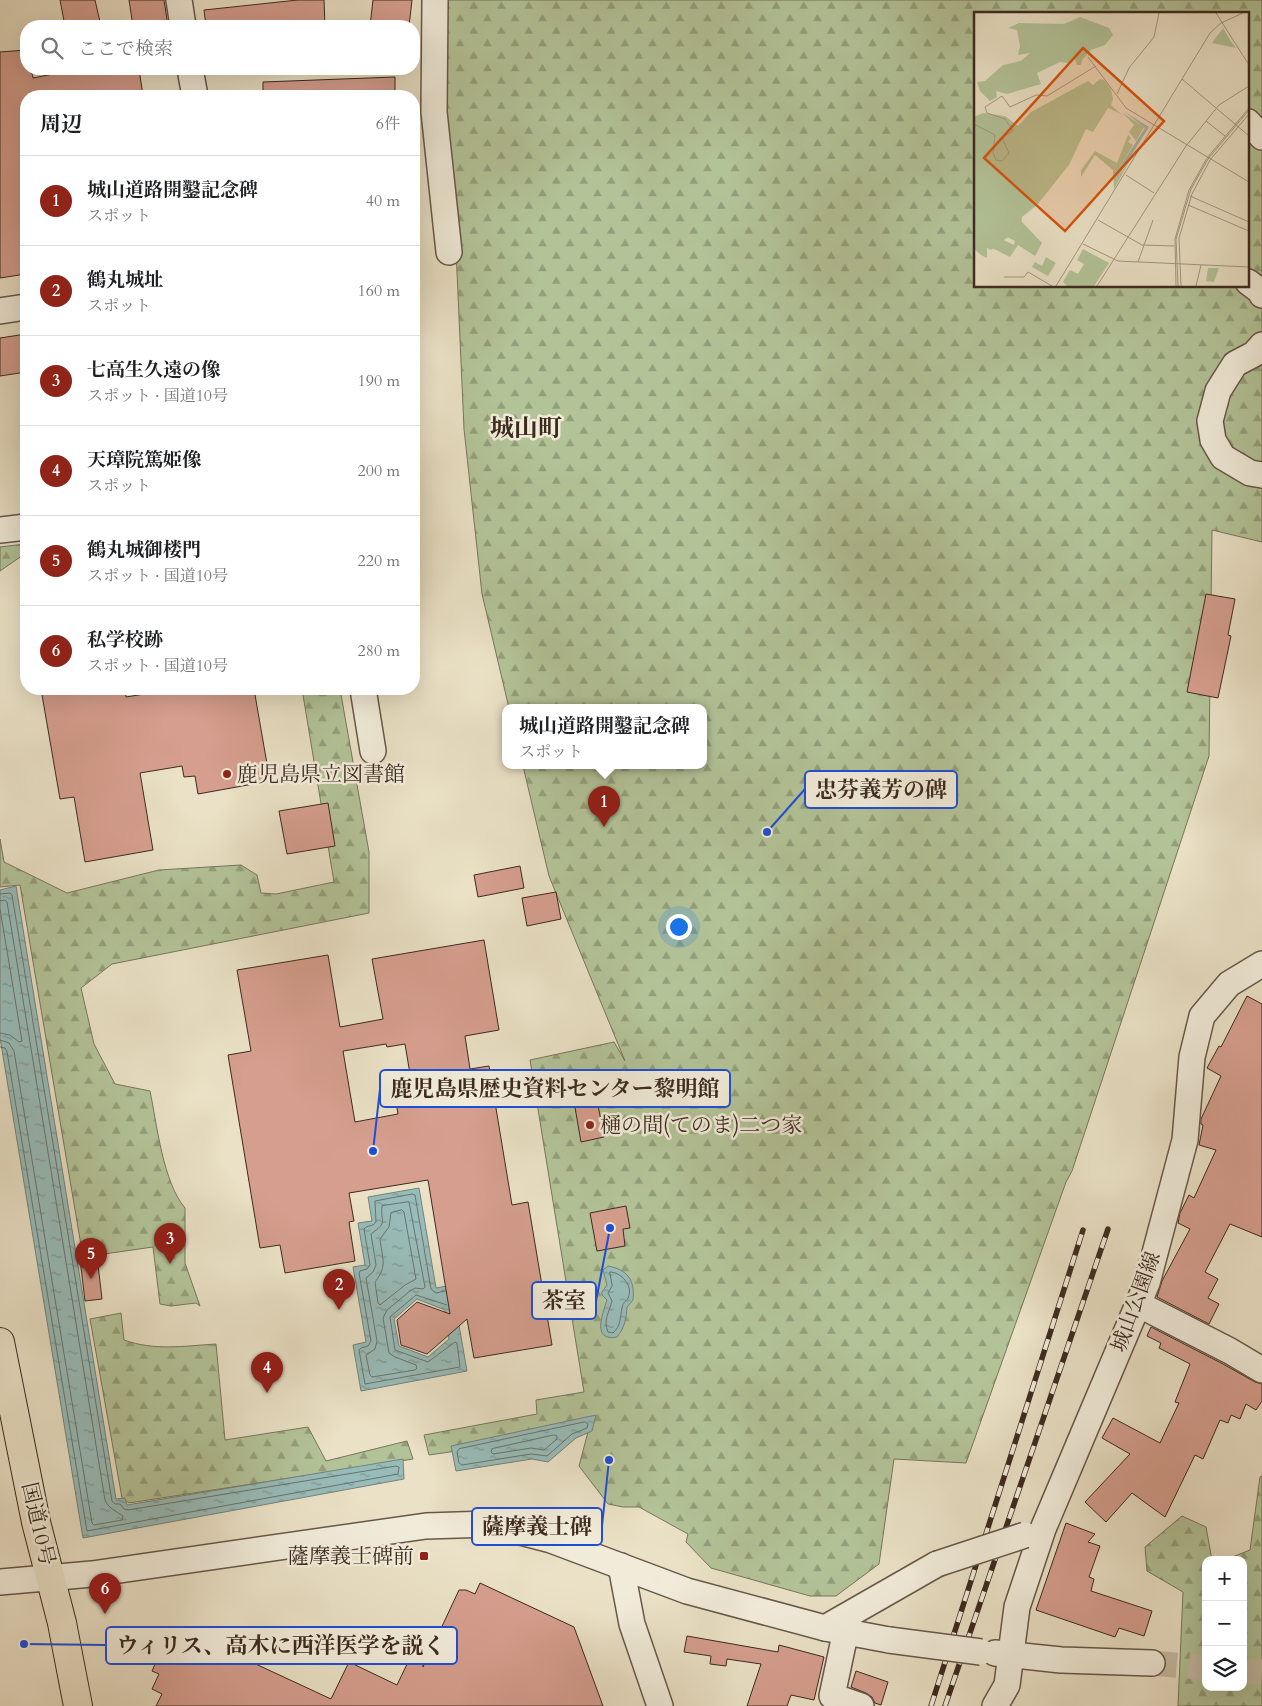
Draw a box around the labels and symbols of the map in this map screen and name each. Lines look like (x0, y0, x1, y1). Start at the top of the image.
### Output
inset map (974, 12, 1250, 288)
district label: 城山町 (490, 412, 562, 445)
place label: 鹿児島県立図書館 (237, 760, 405, 789)
marker: 鹿児島県立図書館 (221, 768, 233, 780)
callout: 忠芬義芳の碑 (805, 771, 957, 808)
text: 忠芬義芳の碑 (815, 775, 947, 805)
pin: 1 (588, 786, 620, 827)
your location (666, 914, 692, 940)
callout: 鹿児島県歴史資料センター黎明館 (380, 1070, 730, 1107)
text: 鹿児島県歴史資料センター黎明館 (390, 1074, 720, 1104)
place label: 樋の間(てのま)二つ家 (600, 1111, 802, 1140)
marker: 樋の間(てのま)二つ家 (584, 1119, 596, 1131)
pin: 3 (154, 1223, 186, 1264)
pin: 5 (75, 1238, 107, 1279)
street label: 城山公園線 (1104, 1248, 1168, 1356)
pin: 2 (323, 1269, 355, 1310)
callout: 茶室 (532, 1282, 596, 1319)
text: 茶室 (542, 1286, 586, 1316)
pin: 4 (251, 1352, 283, 1393)
street label: 国道10号 (14, 1480, 62, 1568)
callout: 薩摩義士碑 (472, 1508, 602, 1545)
text: 薩摩義士碑 (482, 1512, 592, 1542)
place label: 薩摩義士碑前 (288, 1542, 414, 1571)
marker: 薩摩義士碑前 (418, 1550, 430, 1562)
pin: 6 (89, 1573, 121, 1614)
callout: ウィリス、高木に西洋医学を説く (106, 1627, 457, 1664)
text: ウィリス、高木に西洋医学を説く (117, 1631, 445, 1661)

